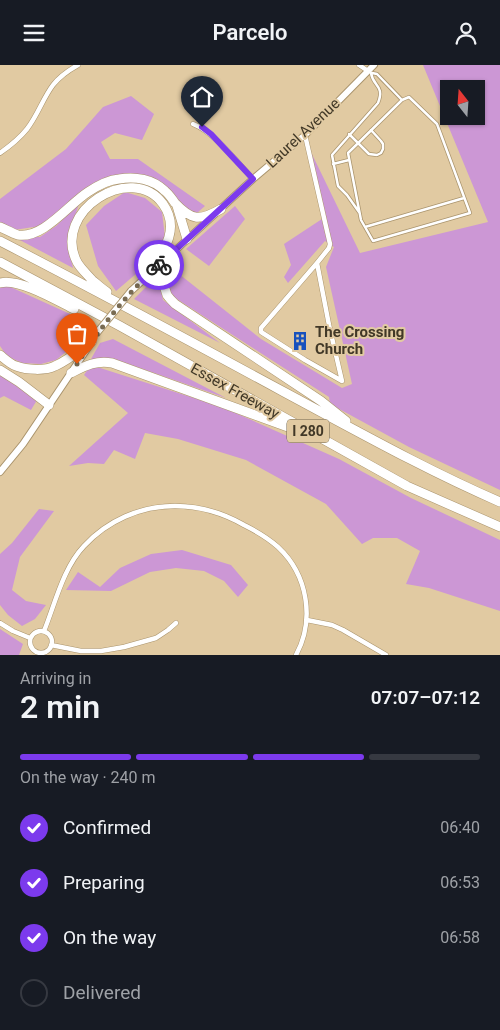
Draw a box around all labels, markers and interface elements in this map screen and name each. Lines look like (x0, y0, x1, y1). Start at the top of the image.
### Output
icon: menu (20, 19, 48, 47)
icon: person (452, 19, 480, 47)
text: Parcelo (212, 20, 288, 45)
pin (181, 76, 223, 127)
north arrow (440, 80, 485, 125)
map controls (440, 80, 485, 125)
icon: home (188, 83, 216, 111)
street label: Laurel Avenue (263, 94, 343, 172)
courier (134, 240, 184, 290)
icon: bike (145, 251, 173, 279)
pin (56, 313, 98, 364)
icon: bag (63, 320, 91, 348)
place label: The Crossing Church (315, 323, 404, 358)
building icon: The Crossing Church (289, 330, 311, 352)
street label: Essex Freeway (188, 359, 282, 423)
road number: I 280 (287, 419, 329, 443)
text: Arriving in (20, 669, 91, 688)
text: 07:07–07:12 (371, 686, 480, 709)
text: 2 min (20, 688, 100, 726)
text: On the way · 240 m (20, 768, 156, 787)
icon: check (20, 814, 48, 842)
text: Confirmed (63, 816, 151, 839)
text: 06:40 (440, 818, 480, 837)
icon: check (20, 869, 48, 897)
text: Preparing (63, 871, 145, 894)
text: 06:53 (440, 873, 480, 892)
icon: check (20, 924, 48, 952)
text: On the way (63, 926, 156, 949)
text: 06:58 (440, 928, 480, 947)
text: Delivered (63, 981, 141, 1004)

